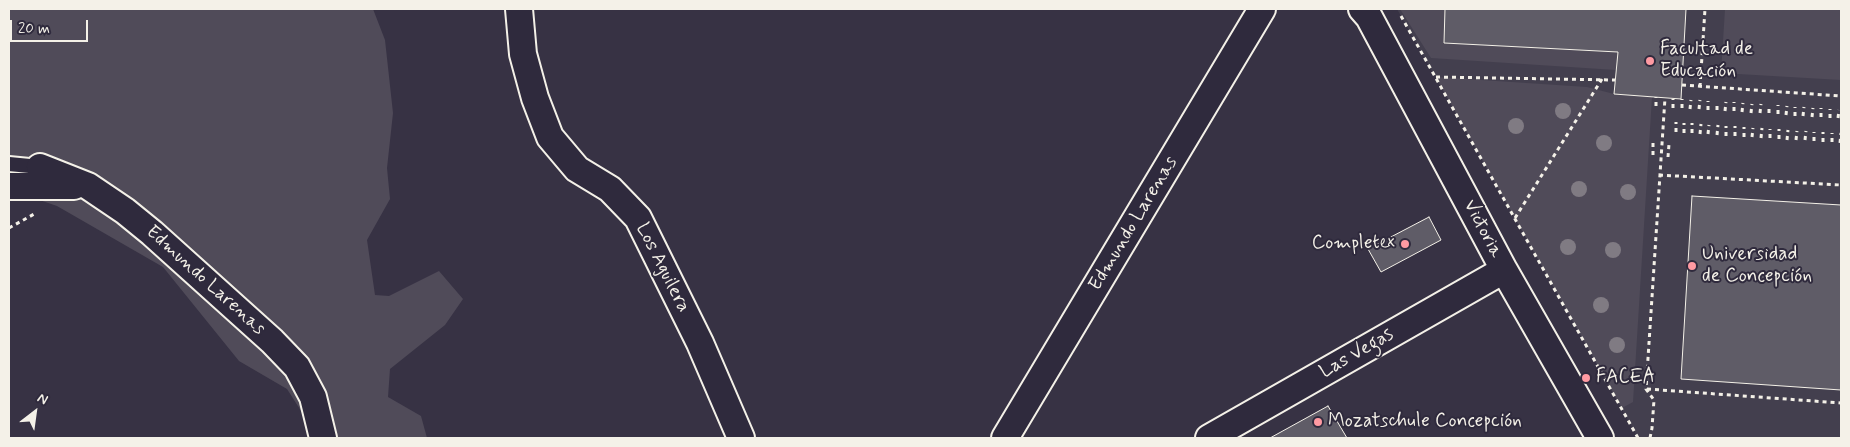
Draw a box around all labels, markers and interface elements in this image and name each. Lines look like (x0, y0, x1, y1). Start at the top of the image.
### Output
scale bar (12, 10, 90, 42)
text: 20 m (18, 19, 50, 39)
place label: Facultad de Educación (1660, 39, 1753, 83)
marker: Facultad de Educación (1644, 55, 1656, 67)
street label: Edmundo Larenas (1085, 153, 1183, 295)
street label: Victoria (1457, 196, 1507, 262)
street label: Los Aguilera (630, 220, 694, 316)
street label: Edmundo Larenas (141, 221, 269, 341)
place label: Completex (1312, 233, 1395, 255)
marker: Completex (1399, 238, 1411, 250)
place label: Universidad de Concepción (1702, 244, 1812, 288)
marker: Universidad de Concepción (1686, 260, 1698, 272)
street label: Las Vegas (1316, 324, 1398, 384)
place label: FACEA (1596, 367, 1655, 389)
marker: FACEA (1580, 372, 1592, 384)
north arrow (10, 387, 60, 437)
text: N (34, 389, 51, 409)
place label: Mozatschule Concepción (1328, 411, 1522, 433)
marker: Mozatschule Concepción (1312, 416, 1324, 428)

